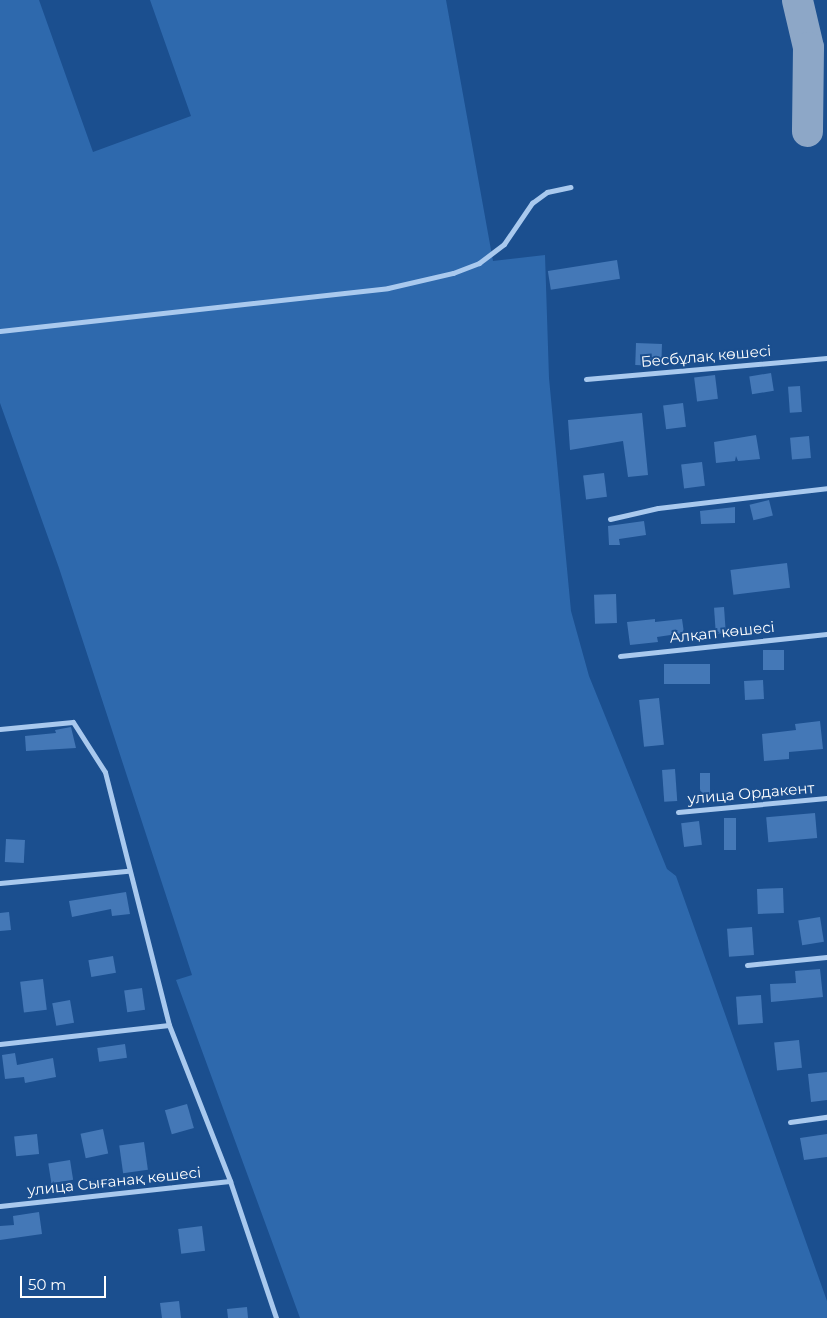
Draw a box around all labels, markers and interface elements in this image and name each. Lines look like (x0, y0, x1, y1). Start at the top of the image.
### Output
street label: Бесбұлақ көшесі (640, 341, 772, 371)
street label: Алқап көшесі (668, 618, 776, 646)
street label: улица Ордакент (687, 778, 815, 808)
street label: улица Сығанақ көшесі (26, 1163, 202, 1199)
scale bar (22, 1266, 109, 1298)
text: 50 m (28, 1275, 66, 1294)

